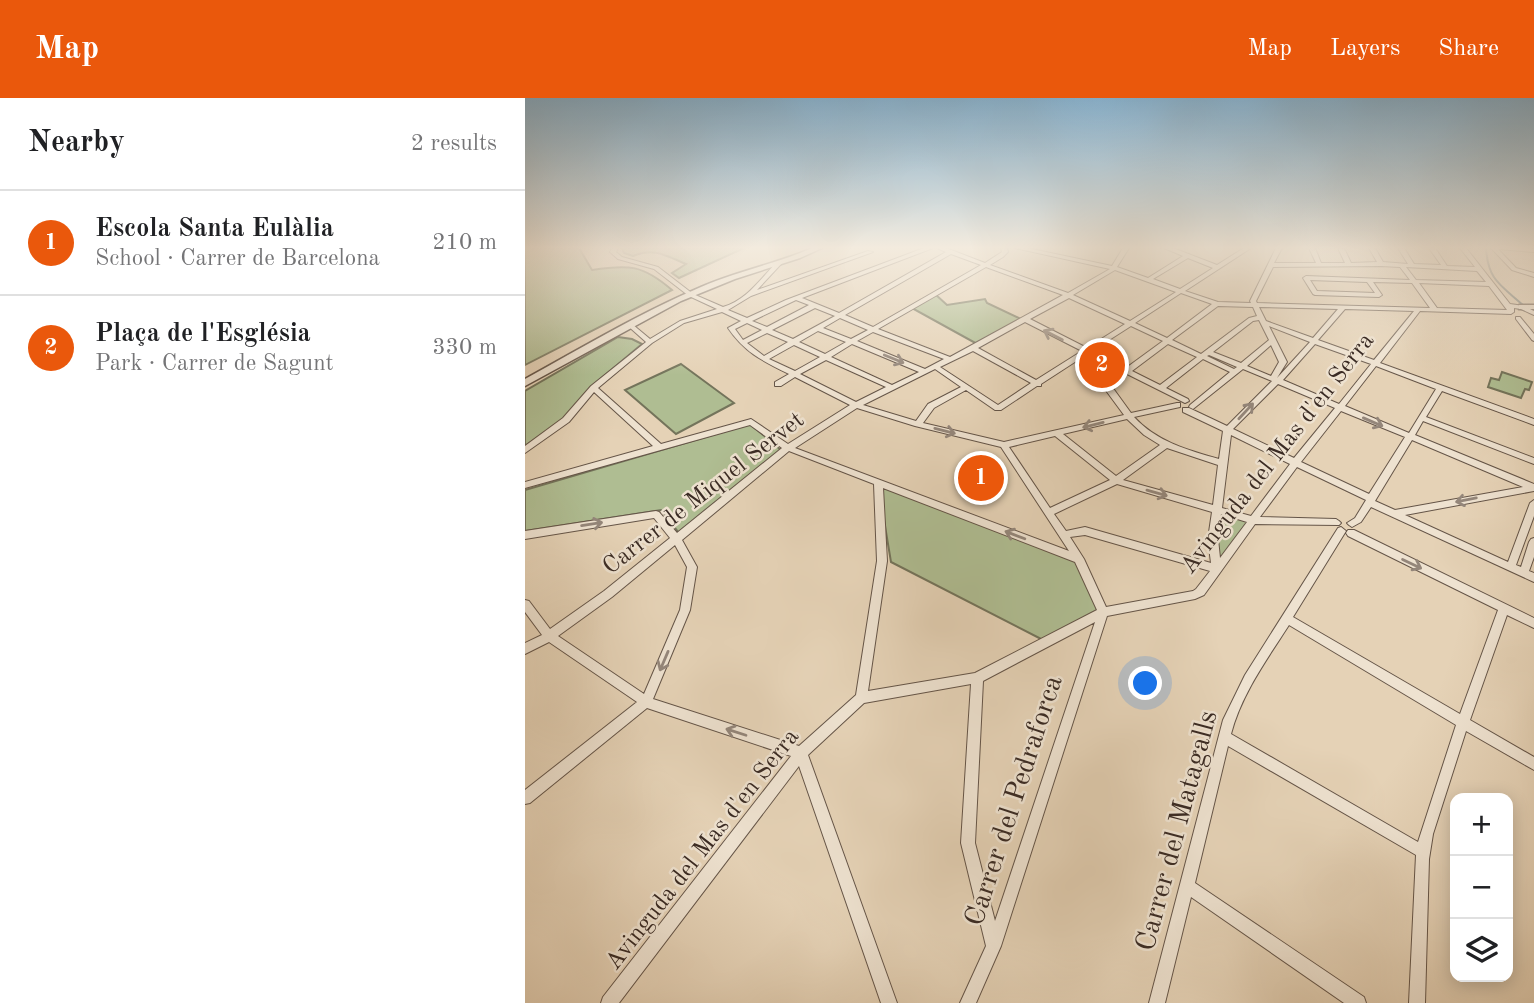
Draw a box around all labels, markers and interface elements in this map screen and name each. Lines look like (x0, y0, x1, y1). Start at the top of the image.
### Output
text: Map (35, 33, 99, 66)
text: Map (1248, 37, 1292, 61)
text: Layers (1330, 37, 1400, 61)
text: Share (1438, 37, 1499, 61)
text: Nearby (28, 128, 125, 158)
text: 2 results (411, 132, 497, 155)
text: Escola Santa Eulàlia (95, 216, 334, 242)
text: 1 (44, 231, 58, 254)
text: 210 m (432, 231, 497, 254)
text: School · Carrer de Barcelona (95, 247, 380, 270)
text: Plaça de l'Església (95, 321, 311, 347)
one-way arrow (1043, 327, 1064, 341)
street label: Avinguda del Mas d'en Serra (1177, 329, 1379, 579)
text: 2 (44, 336, 58, 359)
text: 330 m (432, 336, 497, 359)
pin: 2 (1079, 339, 1125, 391)
text: Park · Carrer de Sagunt (95, 352, 334, 375)
one-way arrow (882, 353, 904, 366)
one-way arrow (1237, 403, 1254, 420)
street label: Carrer de Miquel Servet (599, 408, 809, 580)
one-way arrow (1362, 416, 1384, 429)
one-way arrow (1082, 419, 1105, 432)
one-way arrow (933, 425, 956, 438)
pin: 1 (958, 452, 1004, 504)
one-way arrow (1145, 487, 1167, 500)
one-way arrow (1455, 494, 1478, 508)
one-way arrow (580, 517, 603, 530)
one-way arrow (1004, 528, 1026, 541)
one-way arrow (1401, 557, 1422, 571)
one-way arrow (657, 650, 670, 671)
your location (1128, 666, 1162, 700)
street label: Carrer del Pedraforca (961, 672, 1069, 930)
street label: Carrer del Matagalls (1132, 708, 1224, 954)
one-way arrow (726, 724, 748, 737)
street label: Avinguda del Mas d'en Serra (602, 725, 804, 975)
map controls (1450, 793, 1513, 982)
button: + (1450, 793, 1513, 856)
button: − (1450, 856, 1513, 919)
button: layers (1450, 919, 1513, 982)

